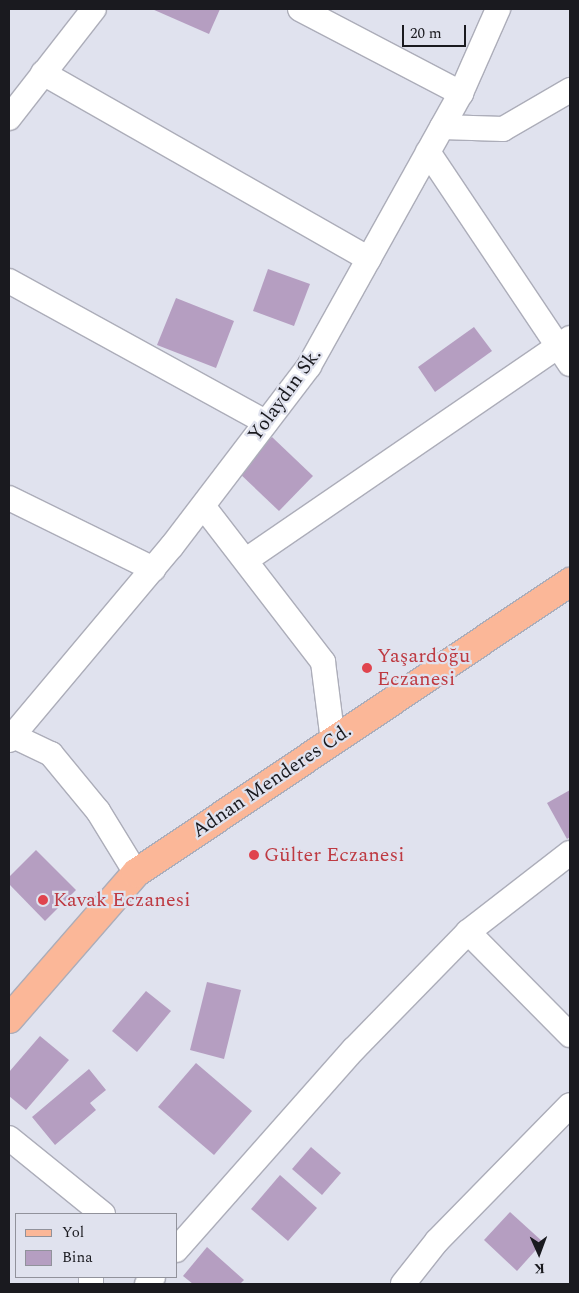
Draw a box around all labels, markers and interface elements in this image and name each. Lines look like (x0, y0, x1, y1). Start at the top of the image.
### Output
scale bar (404, 15, 468, 47)
text: 20 m (410, 22, 442, 45)
street label: Yolaydın Sk. (243, 344, 327, 446)
place label: Yaşardoğu Eczanesi (377, 644, 470, 691)
marker: Yaşardoğu Eczanesi (361, 662, 373, 674)
street label: Adnan Menderes Cd. (188, 719, 356, 843)
place label: Gülter Eczanesi (264, 843, 404, 867)
marker: Gülter Eczanesi (248, 849, 260, 861)
place label: Kavak Eczanesi (53, 888, 190, 912)
marker: Kavak Eczanesi (37, 894, 49, 906)
legend (15, 1213, 178, 1278)
text: Yol (62, 1221, 84, 1244)
north arrow (514, 1228, 564, 1278)
text: Bina (62, 1246, 93, 1269)
text: K (534, 1258, 545, 1279)

